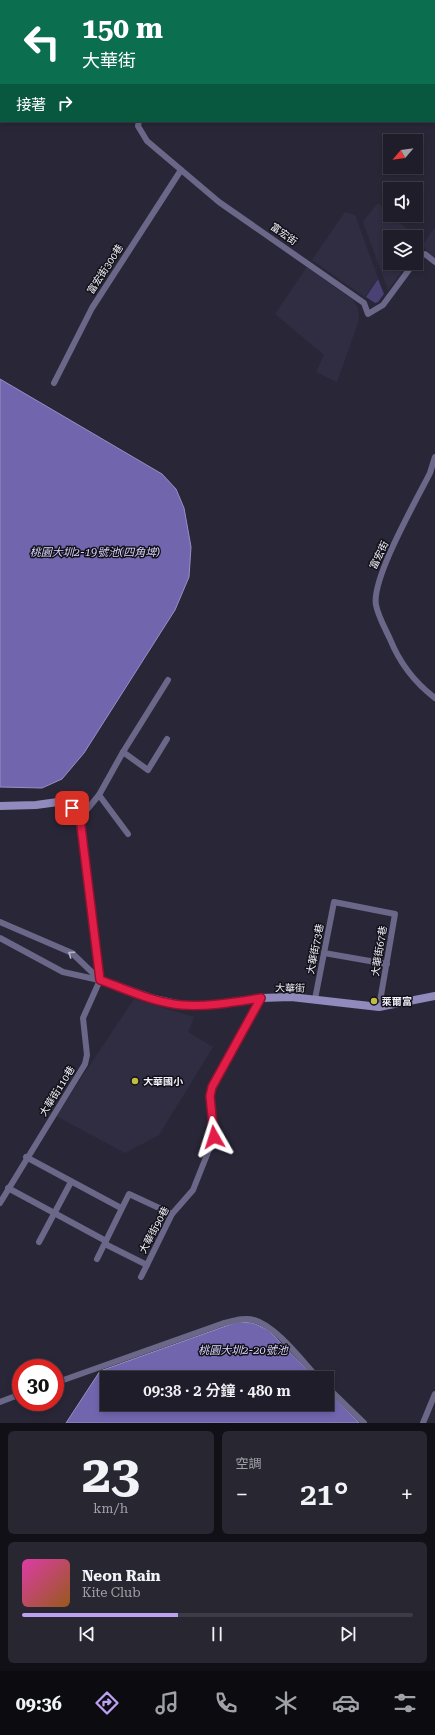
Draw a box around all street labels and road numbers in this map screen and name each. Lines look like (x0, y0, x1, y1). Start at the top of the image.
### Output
street label: 富宏街 (269, 221, 299, 247)
street label: 富宏街300巷 (85, 242, 125, 296)
street label: 富宏街 (367, 539, 391, 571)
street label: 大華街73巷 (305, 923, 325, 975)
street label: 大華街67巷 (370, 925, 388, 977)
street label: 大華街 (275, 982, 305, 994)
street label: 大華街110巷 (37, 1064, 77, 1118)
street label: 大華街90巷 (137, 1205, 171, 1255)

